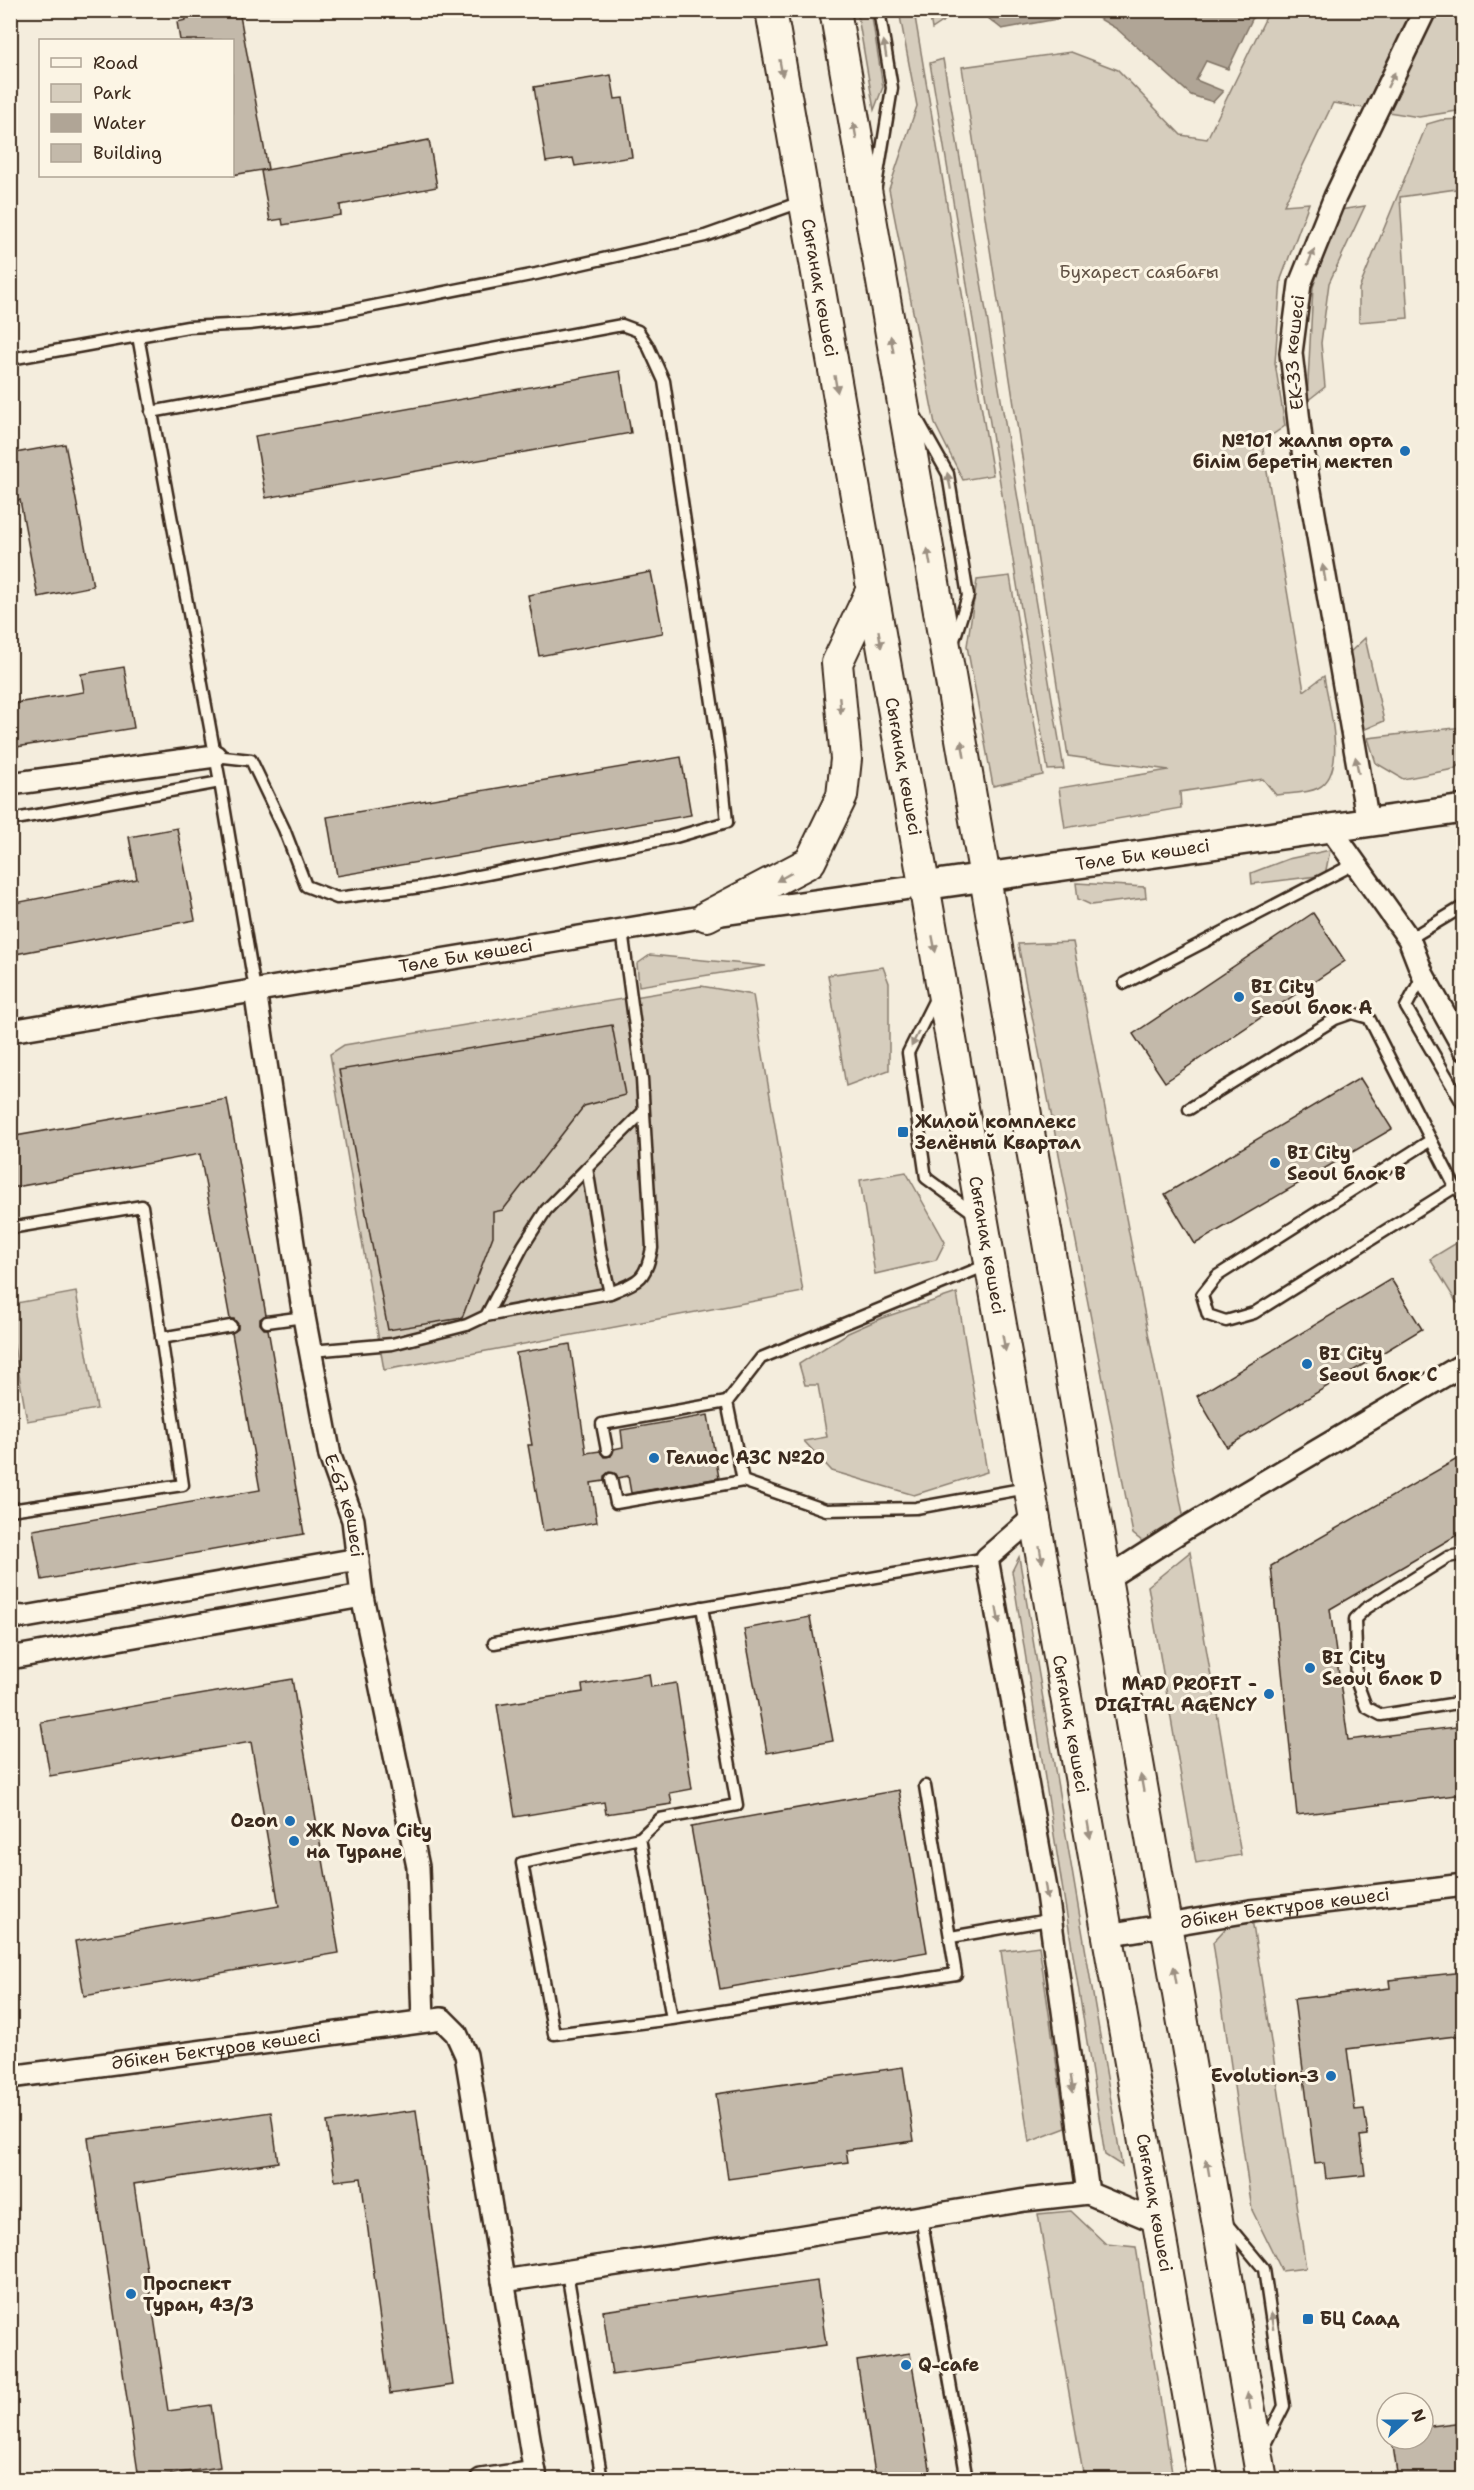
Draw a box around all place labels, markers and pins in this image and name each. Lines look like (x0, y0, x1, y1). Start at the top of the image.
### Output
place label: №101 жалпы орта білім беретін мектеп (1193, 429, 1394, 474)
marker: №101 жалпы орта білім беретін мектеп (1398, 444, 1412, 458)
place label: BI City Seoul блок A (1251, 975, 1373, 1020)
marker: BI City Seoul блок A (1232, 990, 1246, 1004)
place label: Жилой комплекс Зелёный Квартал (915, 1110, 1081, 1155)
marker: Жилой комплекс Зелёный Квартал (896, 1125, 910, 1139)
place label: BI City Seoul блок B (1287, 1141, 1406, 1186)
marker: BI City Seoul блок B (1268, 1156, 1282, 1170)
place label: BI City Seoul блок C (1319, 1342, 1438, 1387)
marker: BI City Seoul блок C (1300, 1357, 1314, 1371)
place label: Гелиос АЗС №20 (666, 1446, 825, 1470)
marker: Гелиос АЗС №20 (647, 1451, 661, 1465)
place label: BI City Seoul блок D (1322, 1646, 1442, 1691)
marker: BI City Seoul блок D (1303, 1661, 1317, 1675)
place label: MAD PROFIT - DIGITAL AGENCY (1095, 1672, 1257, 1717)
marker: MAD PROFIT - DIGITAL AGENCY (1262, 1687, 1276, 1701)
place label: Ozon (231, 1809, 278, 1833)
marker: Ozon (283, 1814, 297, 1828)
place label: ЖК Nova City на Туране (306, 1819, 432, 1864)
marker: ЖК Nova City на Туране (287, 1834, 301, 1848)
place label: Evolution-3 (1211, 2064, 1319, 2088)
marker: Evolution-3 (1324, 2069, 1338, 2083)
place label: Проспект Туран, 43/3 (143, 2272, 254, 2317)
marker: Проспект Туран, 43/3 (124, 2287, 138, 2301)
place label: БЦ Саад (1320, 2307, 1400, 2331)
marker: БЦ Саад (1301, 2312, 1315, 2326)
place label: Q-cafe (918, 2353, 979, 2377)
marker: Q-cafe (899, 2358, 913, 2372)

